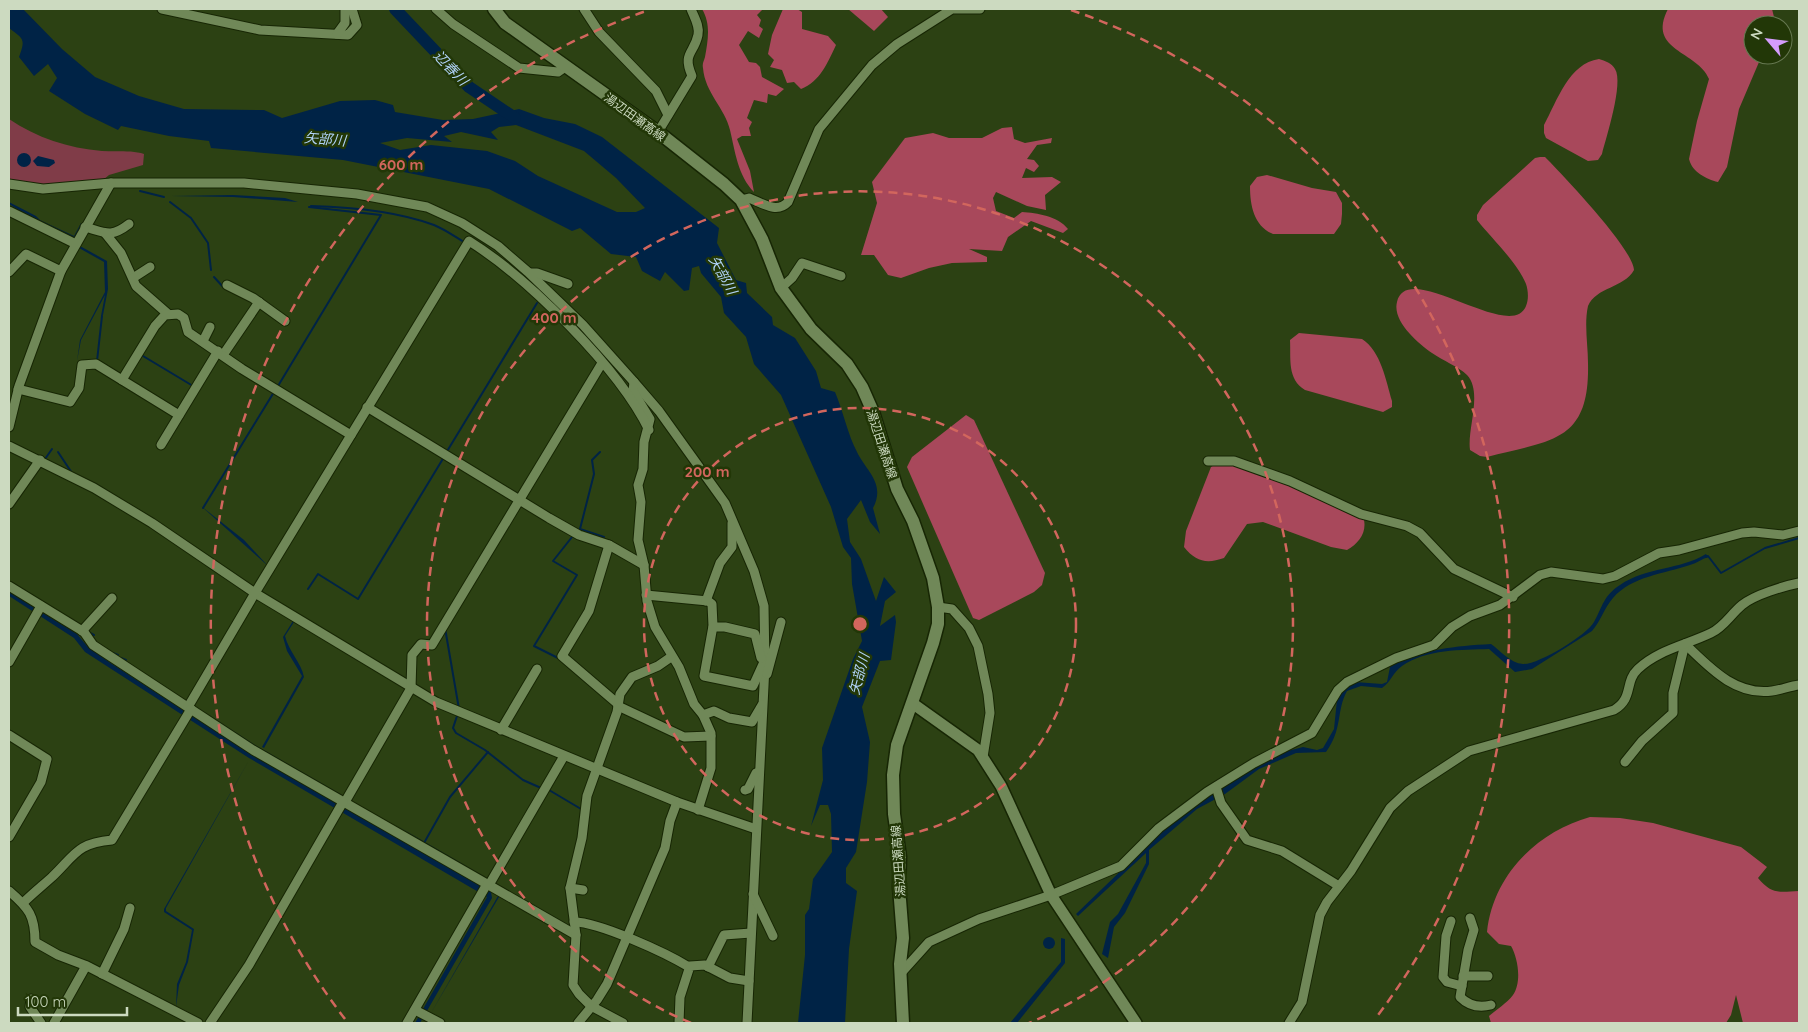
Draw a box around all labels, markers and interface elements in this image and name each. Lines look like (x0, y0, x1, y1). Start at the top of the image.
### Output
north arrow (1743, 15, 1793, 65)
text: N (1746, 25, 1767, 43)
water label: 辺春川 (430, 47, 473, 91)
street label: 湯辺田瀬高線 (601, 90, 669, 144)
water label: 矢部川 (303, 128, 349, 150)
text: 600 m (379, 155, 423, 174)
water label: 矢部川 (705, 252, 742, 299)
text: 400 m (531, 308, 577, 327)
street label: 湯辺田瀬高線 (864, 407, 900, 481)
text: 200 m (685, 462, 730, 481)
centre of rings (851, 615, 869, 633)
water label: 矢部川 (845, 649, 874, 697)
street label: 湯辺田瀬高線 (888, 825, 908, 897)
scale bar (18, 984, 126, 1016)
text: 100 m (25, 992, 66, 1011)

